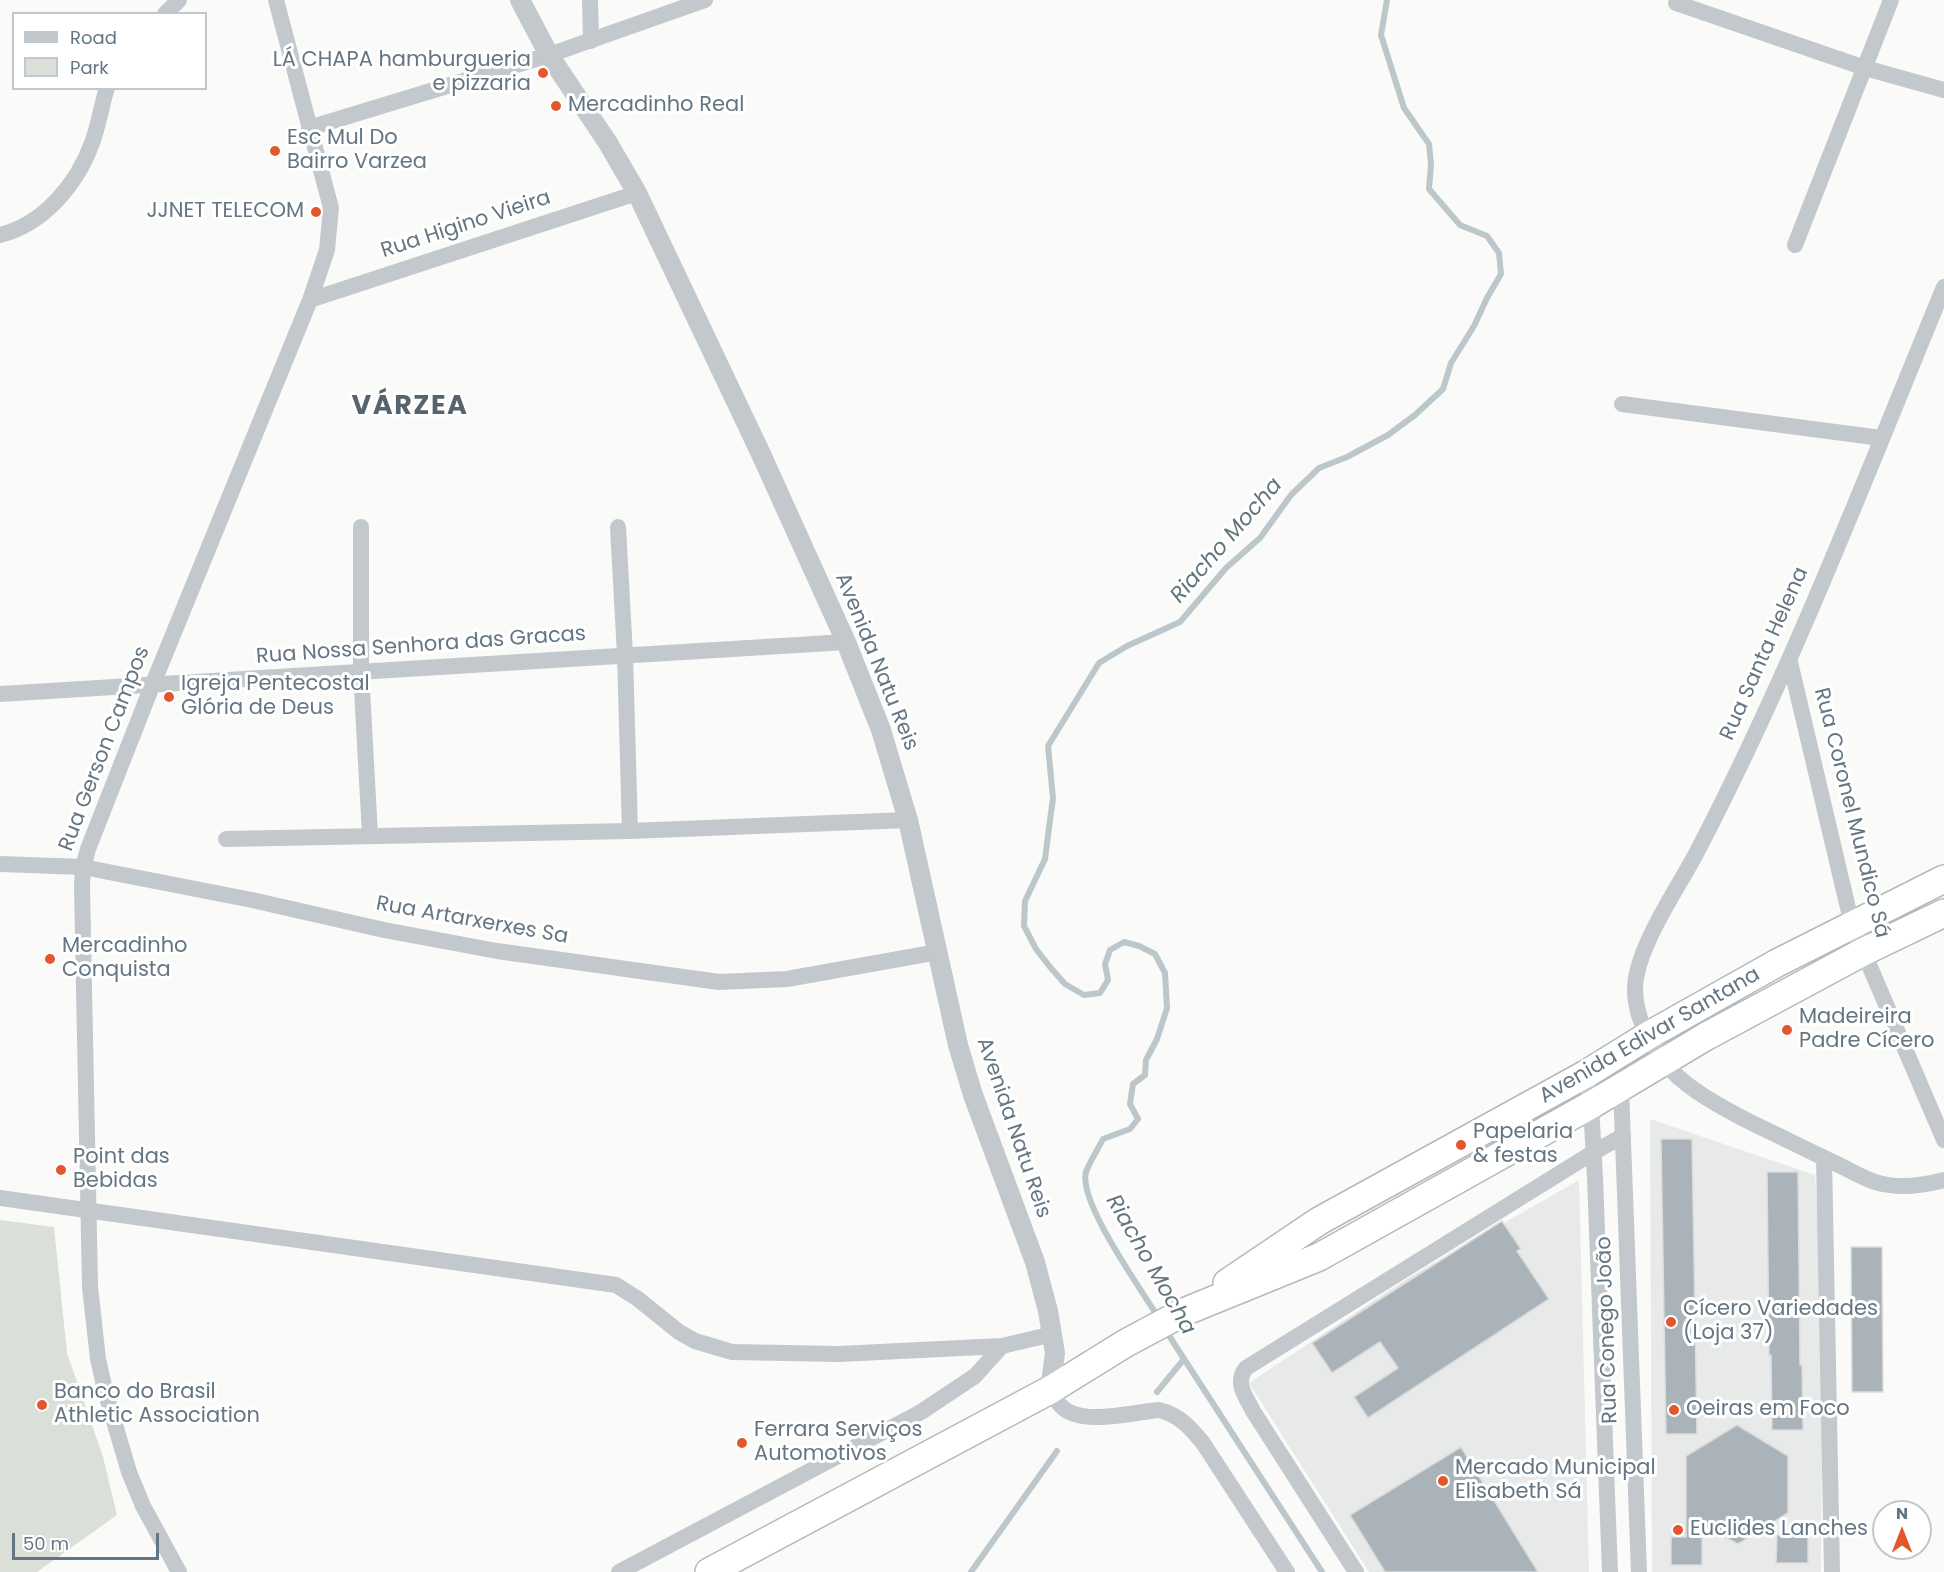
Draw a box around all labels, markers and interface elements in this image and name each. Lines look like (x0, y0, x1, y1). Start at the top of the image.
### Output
legend (12, 12, 207, 90)
text: Road (70, 25, 117, 50)
place label: LÁ CHAPA hamburgueria e pizzaria (273, 48, 531, 98)
text: Park (70, 55, 109, 80)
marker: LÁ CHAPA hamburgueria e pizzaria (536, 66, 550, 80)
place label: Mercadinho Real (568, 93, 744, 119)
marker: Mercadinho Real (549, 99, 563, 113)
place label: Esc Mul Do Bairro Varzea (287, 126, 427, 176)
marker: Esc Mul Do Bairro Varzea (268, 144, 282, 158)
street label: Rua Higino Vieira (378, 186, 554, 264)
place label: JJNET TELECOM (146, 199, 304, 225)
marker: JJNET TELECOM (309, 205, 323, 219)
district label: VÁRZEA (352, 391, 468, 423)
water label: Riacho Mocha (1166, 473, 1288, 609)
street label: Rua Santa Helena (1716, 564, 1814, 744)
street label: Avenida Natu Reis (829, 570, 923, 754)
street label: Rua Nossa Senhora das Gracas (255, 622, 587, 670)
street label: Rua Gerson Campos (54, 643, 156, 855)
place label: Igreja Pentecostal Glória de Deus (181, 672, 370, 722)
street label: Rua Coronel Mundico Sá (1808, 685, 1894, 941)
marker: Igreja Pentecostal Glória de Deus (162, 690, 176, 704)
street label: Rua Artarxerxes Sa (374, 892, 570, 950)
place label: Mercadinho Conquista (62, 934, 188, 984)
marker: Mercadinho Conquista (43, 952, 57, 966)
street label: Avenida Edivar Santana (1535, 962, 1765, 1110)
place label: Madeireira Padre Cícero (1799, 1005, 1934, 1055)
marker: Madeireira Padre Cícero (1780, 1023, 1794, 1037)
street label: Avenida Natu Reis (970, 1034, 1056, 1222)
place label: Papelaria & festas (1473, 1120, 1573, 1170)
marker: Papelaria & festas (1454, 1138, 1468, 1152)
place label: Point das Bebidas (73, 1145, 170, 1195)
marker: Point das Bebidas (54, 1163, 68, 1177)
water label: Riacho Mocha (1099, 1190, 1201, 1340)
street label: Rua Conego João (1592, 1236, 1624, 1424)
place label: Cícero Variedades (Loja 37) (1683, 1297, 1878, 1347)
marker: Cícero Variedades (Loja 37) (1664, 1315, 1678, 1329)
place label: Banco do Brasil Athletic Association (54, 1380, 260, 1430)
place label: Oeiras em Foco (1686, 1397, 1850, 1423)
marker: Banco do Brasil Athletic Association (35, 1398, 49, 1412)
marker: Oeiras em Foco (1667, 1403, 1681, 1417)
place label: Ferrara Serviços Automotivos (754, 1418, 922, 1468)
marker: Ferrara Serviços Automotivos (735, 1436, 749, 1450)
place label: Mercado Municipal Elisabeth Sá (1455, 1456, 1656, 1506)
marker: Mercado Municipal Elisabeth Sá (1436, 1474, 1450, 1488)
north arrow (1872, 1500, 1932, 1560)
text: N (1896, 1502, 1908, 1525)
place label: Euclides Lanches (1690, 1517, 1868, 1543)
scale bar (15, 1521, 162, 1559)
marker: Euclides Lanches (1671, 1523, 1685, 1537)
text: 50 m (23, 1531, 69, 1556)

